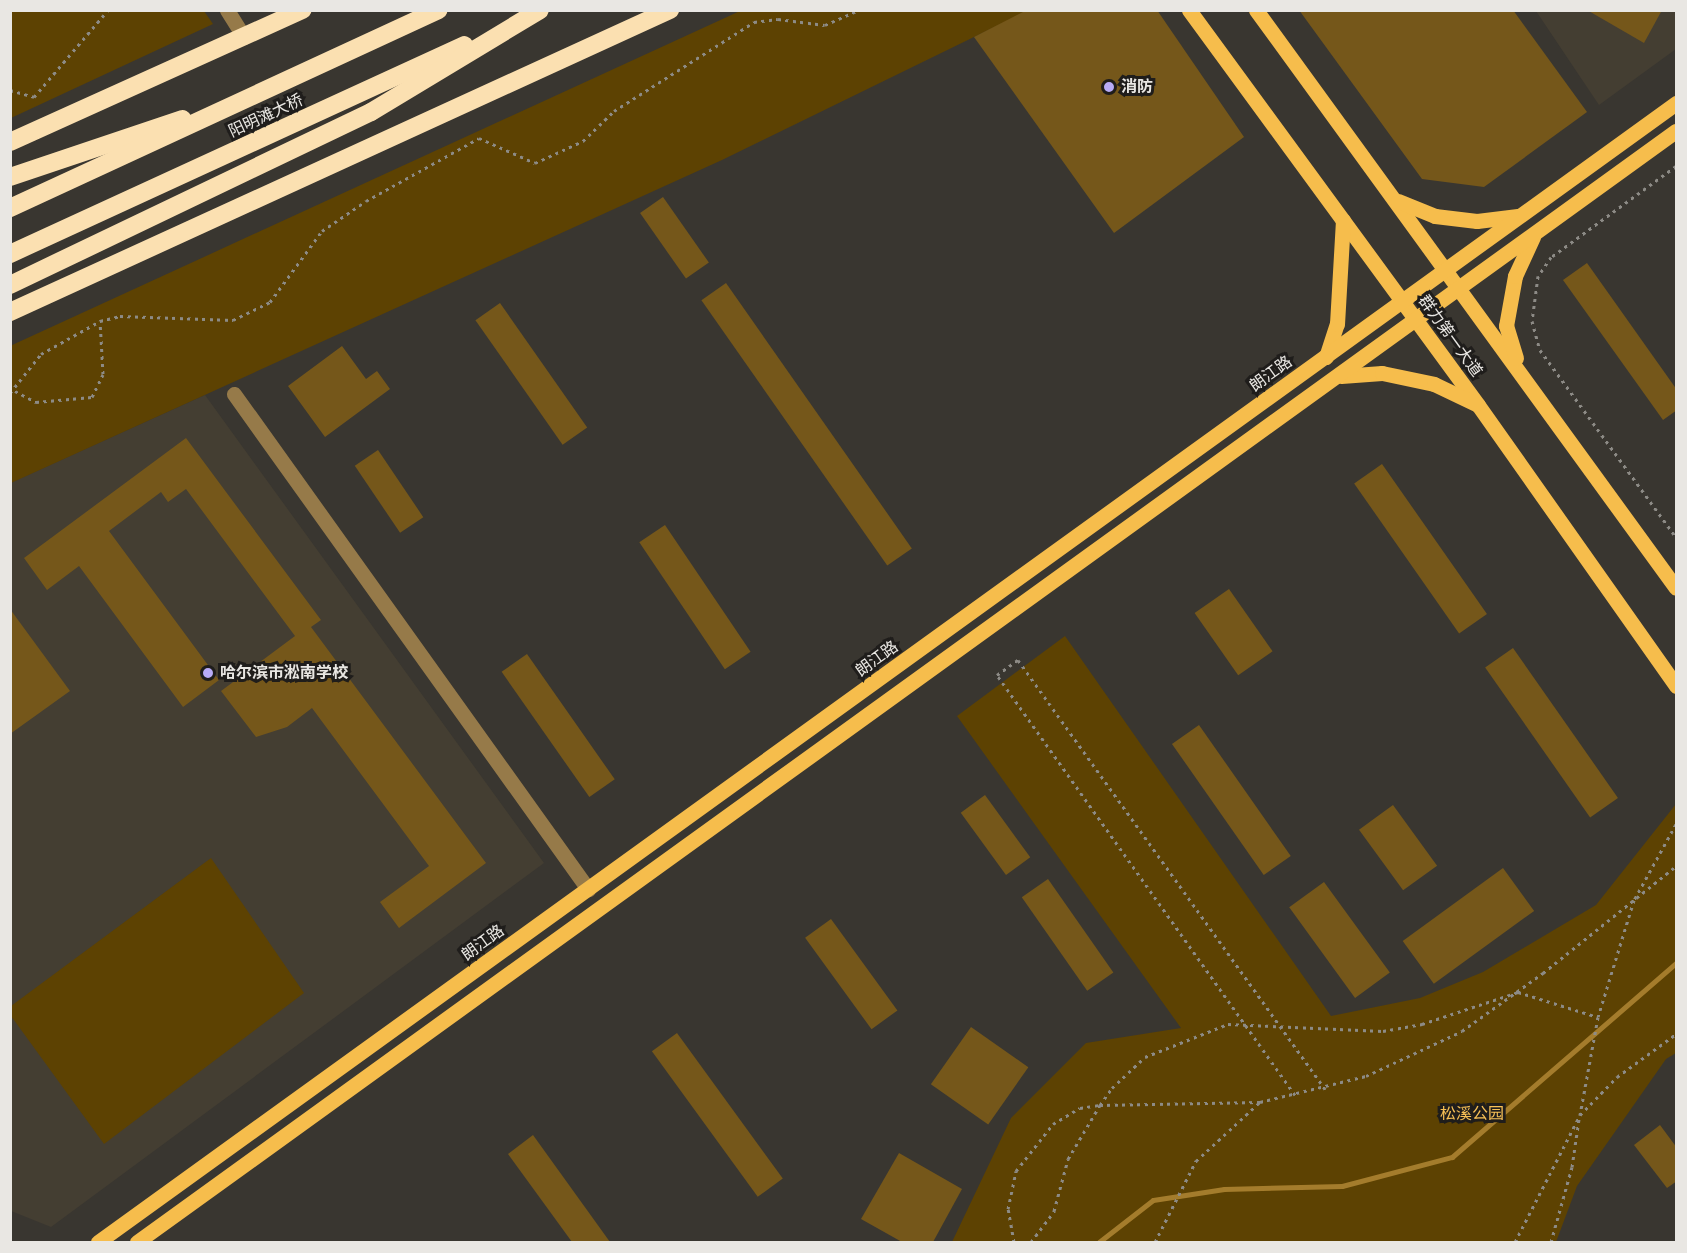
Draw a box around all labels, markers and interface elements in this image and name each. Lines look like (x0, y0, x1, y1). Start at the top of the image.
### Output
place label: 消防 (1121, 77, 1153, 97)
marker: 消防 (1102, 80, 1116, 94)
street label: 阳明滩大桥 (226, 90, 306, 142)
street label: 群力第一大道 (1414, 292, 1486, 380)
street label: 朗江路 (1246, 352, 1296, 396)
street label: 朗江路 (852, 637, 902, 681)
place label: 哈尔滨市淞南学校 (220, 663, 348, 683)
marker: 哈尔滨市淞南学校 (201, 666, 215, 680)
street label: 朗江路 (458, 921, 508, 965)
park label: 松溪公园 (1440, 1104, 1504, 1124)

